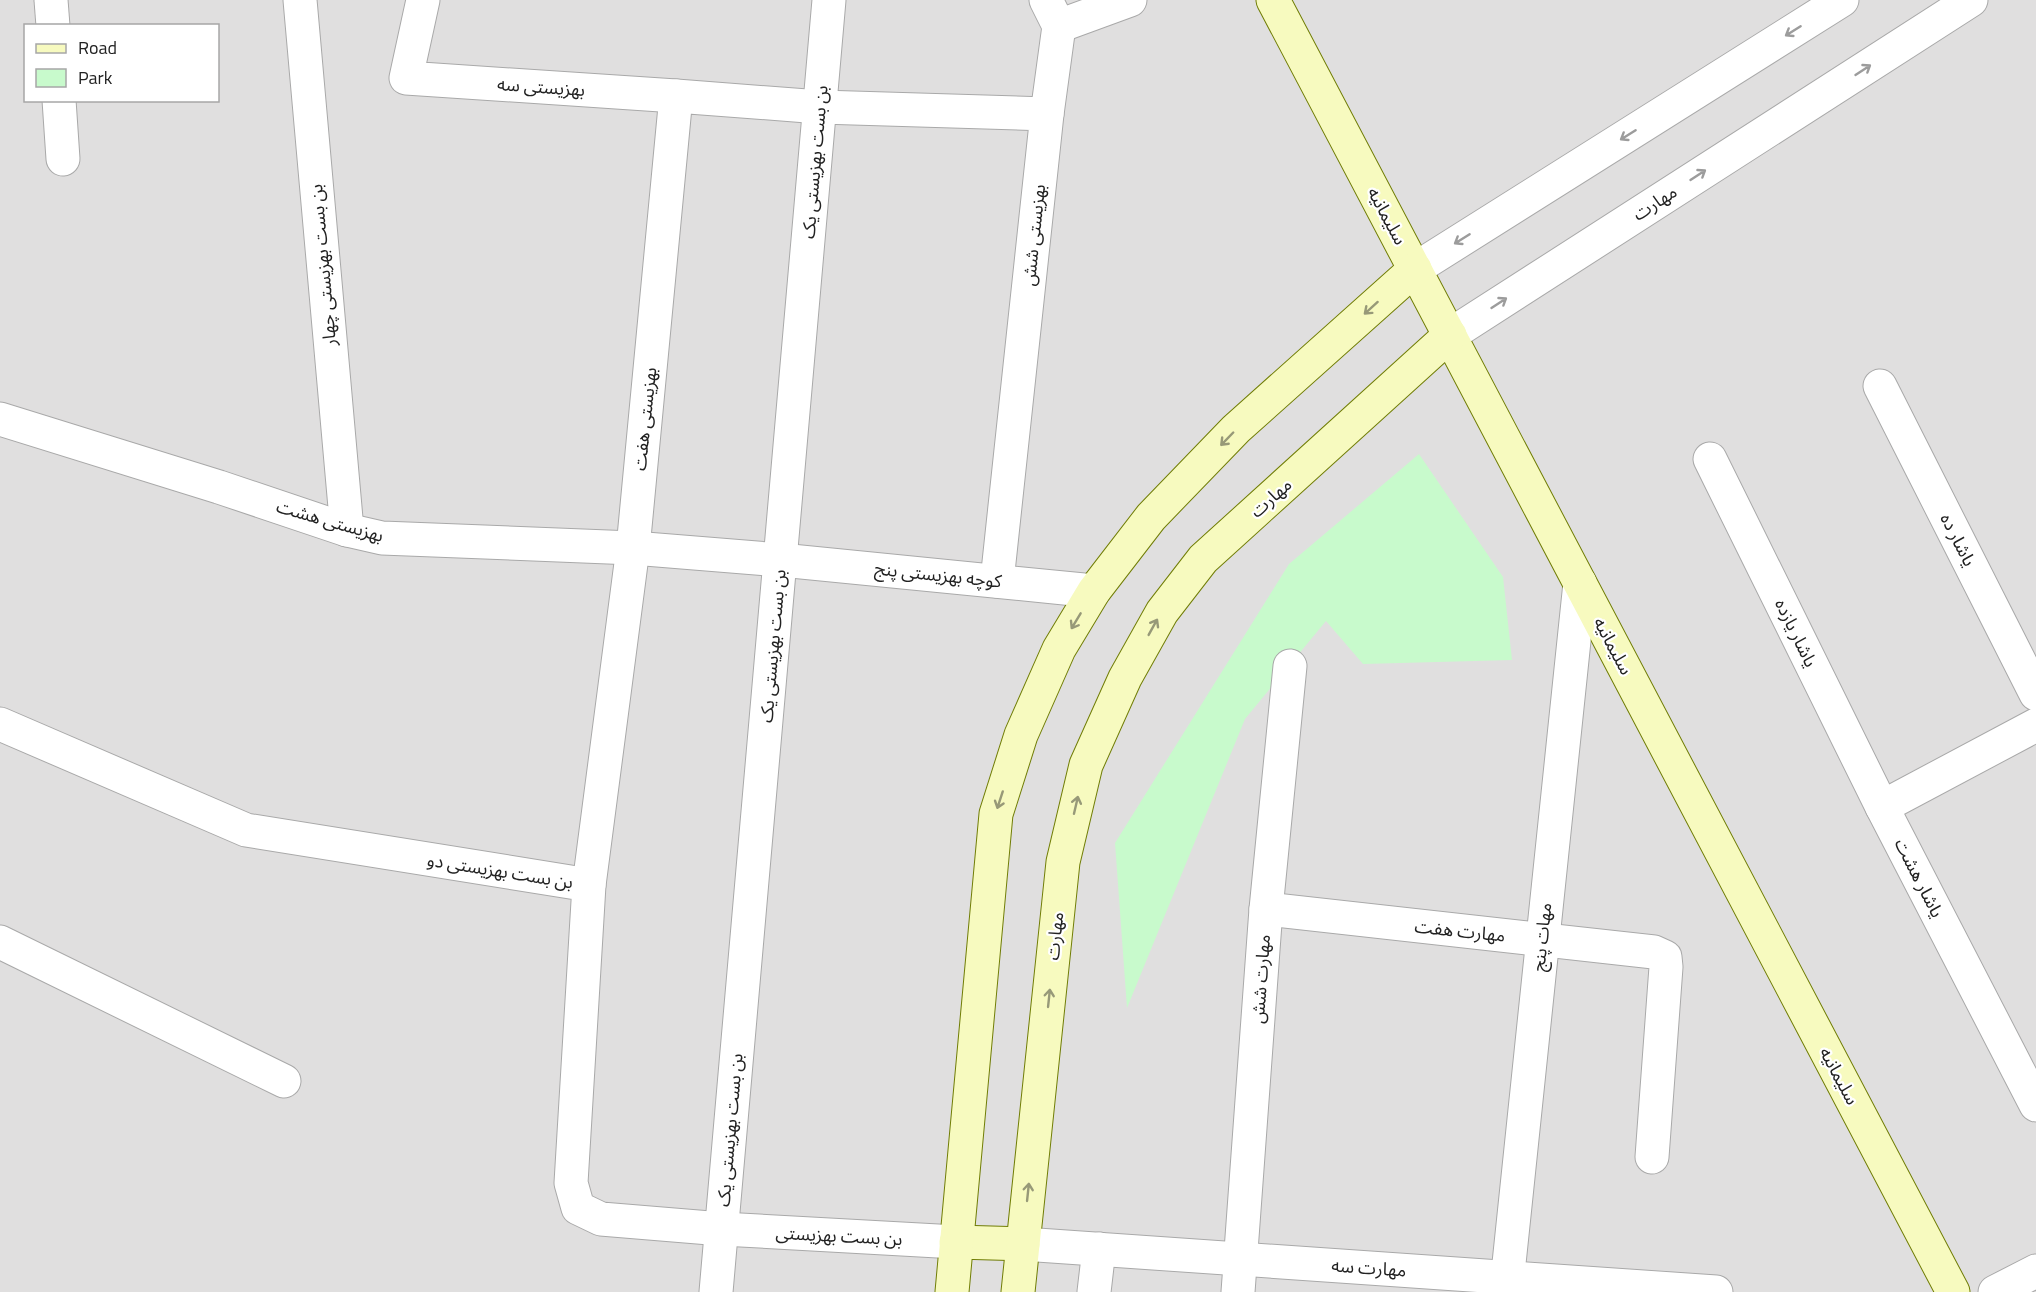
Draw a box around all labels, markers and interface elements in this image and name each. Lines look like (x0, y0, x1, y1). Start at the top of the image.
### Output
legend (24, 24, 219, 102)
one-way arrow (1785, 26, 1802, 38)
text: Road (78, 34, 117, 61)
text: Park (78, 64, 113, 91)
one-way arrow (1854, 64, 1870, 76)
street label: بهزیستی سه (496, 70, 586, 103)
street label: بن بست بهزیستی یک (794, 84, 835, 240)
one-way arrow (1619, 128, 1636, 141)
one-way arrow (1690, 169, 1707, 182)
street label: مهارت (1627, 178, 1682, 227)
street label: سلیمانیه (1361, 182, 1414, 250)
street label: بن بست بهزیستی چهار (302, 183, 343, 348)
street label: بهزیستی شش (1015, 183, 1052, 287)
one-way arrow (1454, 232, 1471, 245)
one-way arrow (1490, 297, 1507, 309)
one-way arrow (1364, 301, 1379, 315)
street label: بهزیستی هفت (626, 366, 663, 472)
one-way arrow (1220, 431, 1234, 446)
street label: مهارت (1244, 471, 1298, 524)
street label: بهزیستی هشت (273, 492, 387, 549)
street label: یاشار ده (1934, 509, 1983, 571)
street label: کوچه بهزیستی پنج (873, 554, 1004, 595)
street label: بن بست بهزیستی یک (752, 568, 793, 724)
street label: یاشار یازده (1768, 594, 1825, 672)
one-way arrow (1070, 612, 1082, 629)
street label: سلیمانیه (1587, 612, 1640, 680)
one-way arrow (1148, 619, 1160, 636)
one-way arrow (994, 790, 1005, 809)
one-way arrow (1071, 796, 1083, 815)
street label: یاشار هشت (1888, 833, 1951, 922)
street label: بن بست بهزیستی دو (425, 846, 575, 895)
street label: مهات پنج (1524, 901, 1559, 973)
street label: مهارت (1039, 911, 1070, 961)
street label: مهارت هفت (1413, 912, 1507, 949)
street label: مهارت شش (1244, 934, 1277, 1024)
one-way arrow (1044, 989, 1055, 1009)
street label: سلیمانیه (1813, 1042, 1866, 1110)
street label: بن بست بهزیستی یک (709, 1052, 750, 1208)
one-way arrow (1023, 1183, 1034, 1202)
street label: بن بست بهزیستی (775, 1219, 903, 1252)
street label: مهارت سه (1331, 1251, 1407, 1284)

